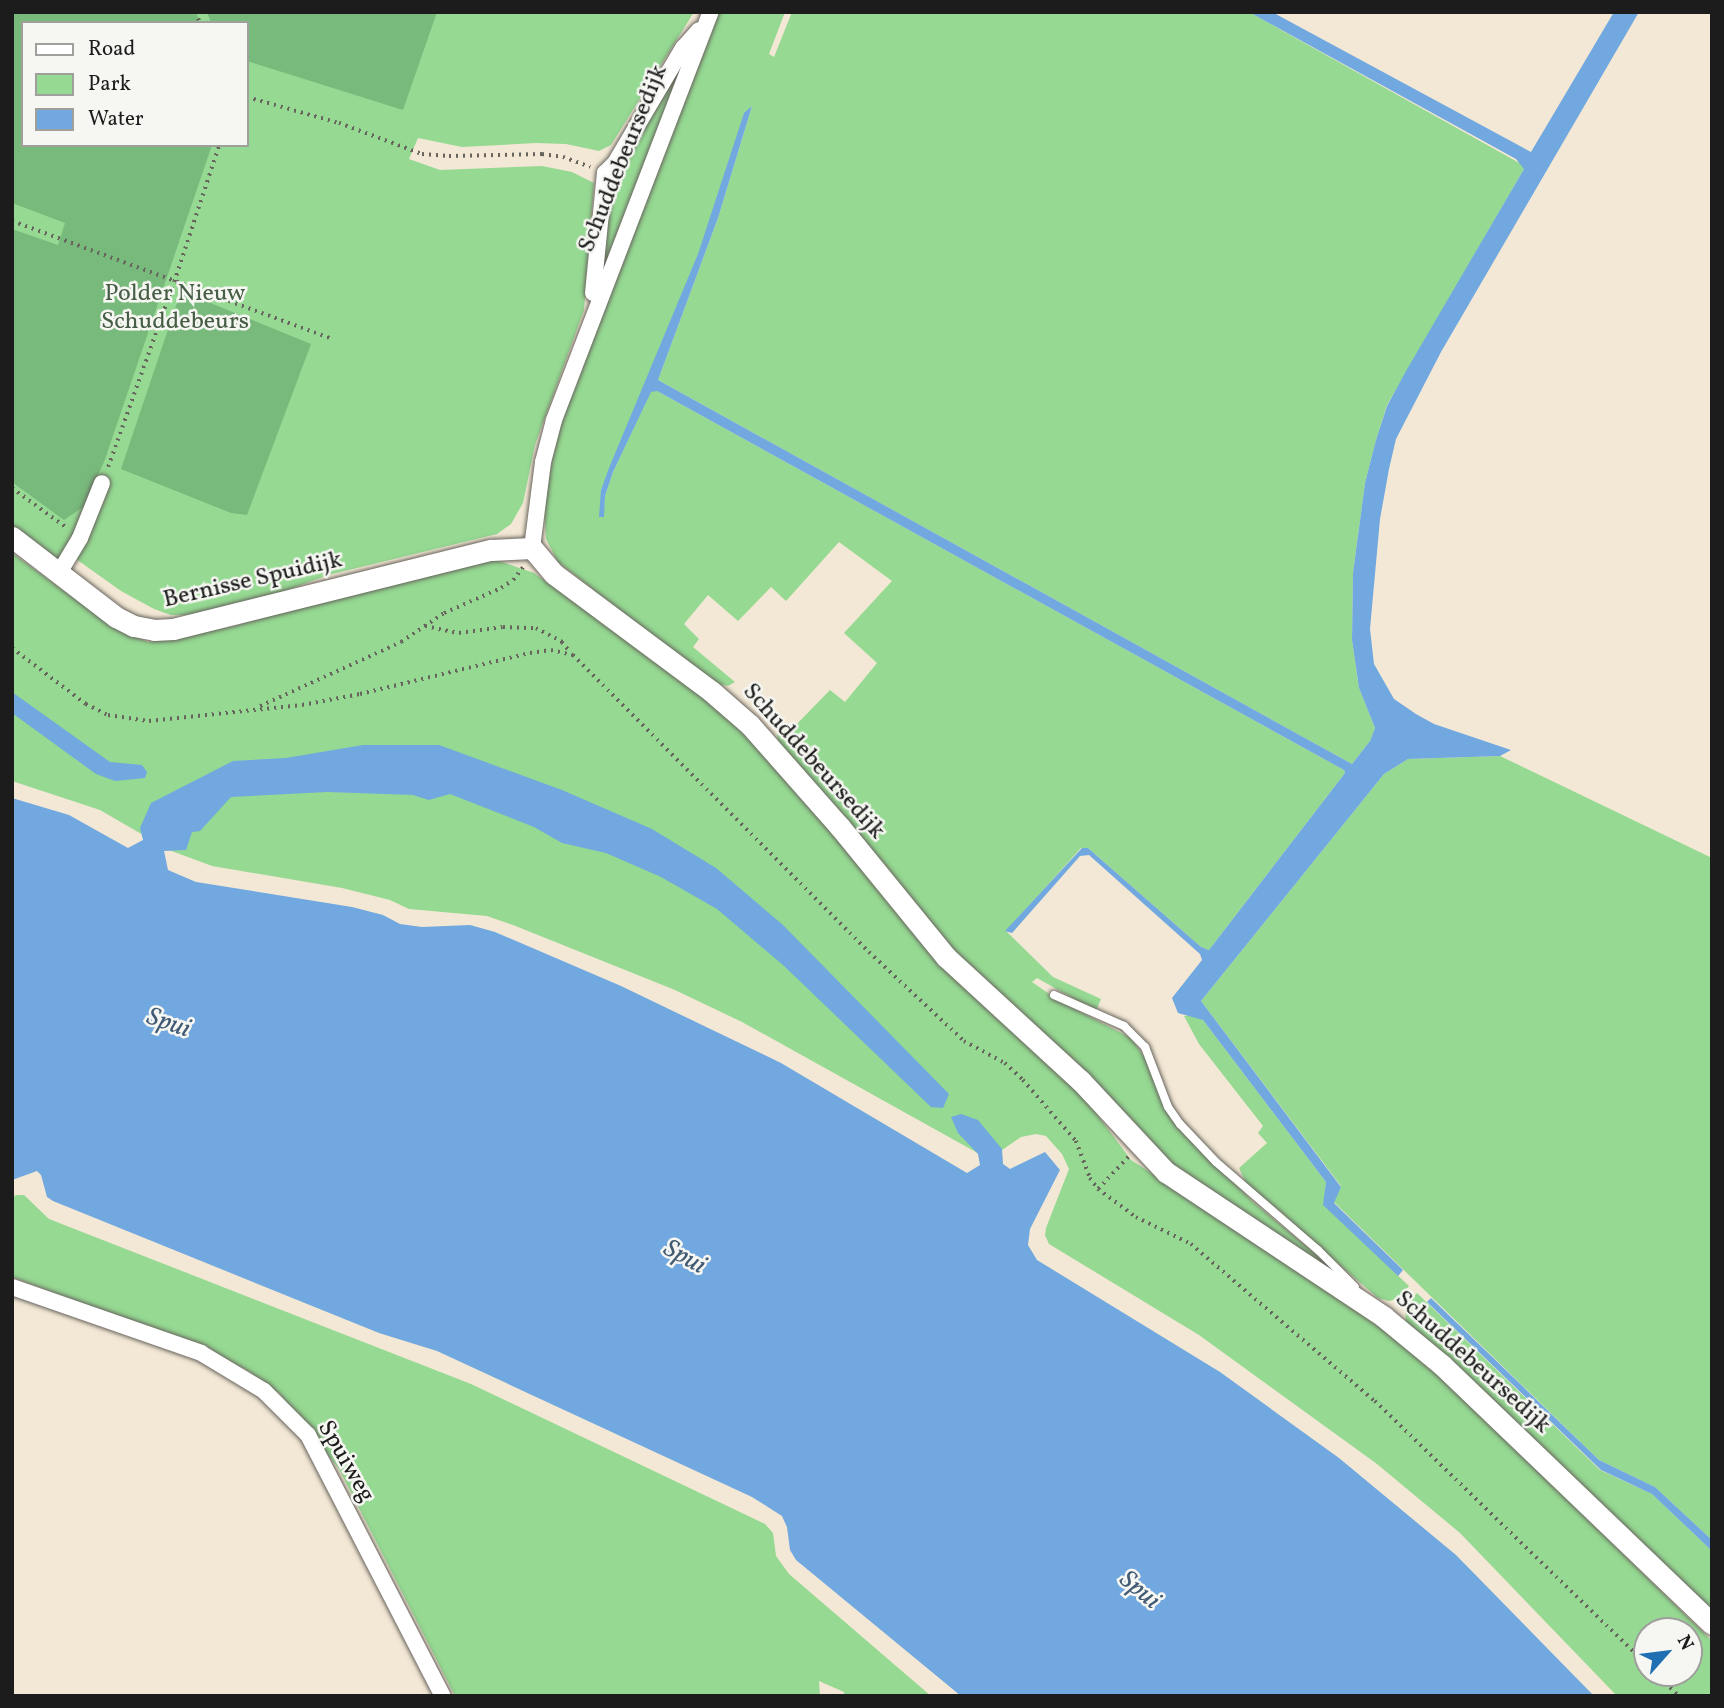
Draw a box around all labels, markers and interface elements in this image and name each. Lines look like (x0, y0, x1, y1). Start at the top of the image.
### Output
legend (21, 21, 248, 147)
text: Road (88, 35, 135, 64)
street label: Schuddebeursedijk (573, 61, 675, 257)
text: Park (88, 70, 131, 99)
text: Water (88, 105, 144, 134)
park label: Polder Nieuw Schuddebeurs (101, 281, 249, 337)
street label: Bernisse Spuidijk (161, 546, 345, 616)
street label: Schuddebeursedijk (735, 678, 891, 846)
water label: Spui (142, 1002, 194, 1046)
water label: Spui (657, 1234, 711, 1282)
street label: Schuddebeursedijk (1388, 1285, 1556, 1441)
street label: Spuiweg (310, 1416, 380, 1508)
water label: Spui (1112, 1565, 1166, 1617)
north arrow (1633, 1617, 1703, 1687)
text: N (1670, 1631, 1699, 1655)

